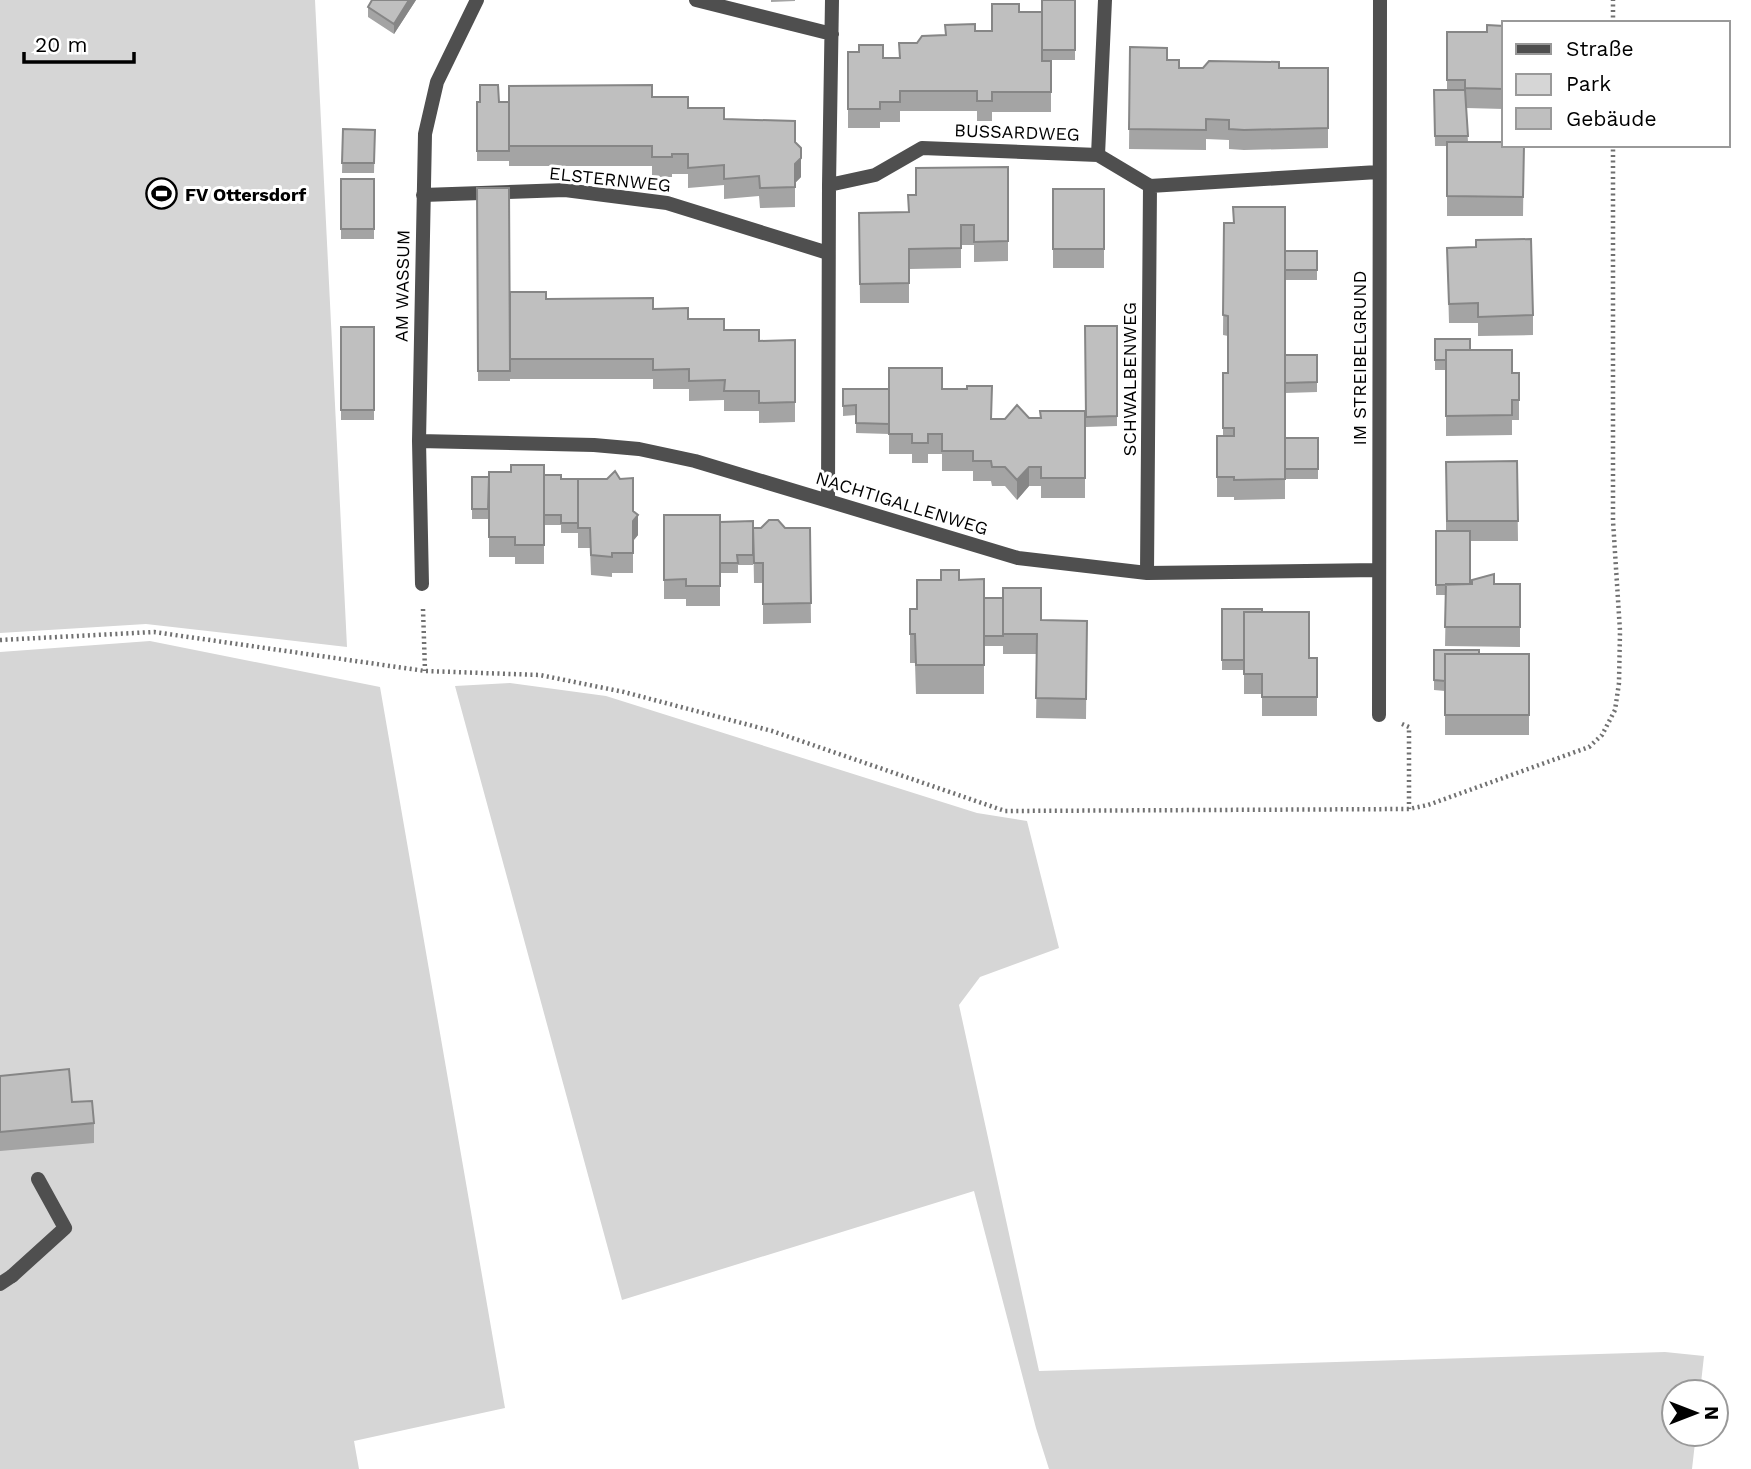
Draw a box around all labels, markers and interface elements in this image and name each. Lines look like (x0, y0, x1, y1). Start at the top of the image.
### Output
scale bar (24, 21, 135, 65)
legend (1502, 21, 1730, 147)
text: 20 m (35, 32, 87, 57)
text: Straße (1566, 36, 1634, 61)
text: Park (1566, 71, 1611, 96)
text: Gebäude (1566, 106, 1657, 131)
street label: BUSSARDWEG (954, 119, 1080, 145)
street label: ELSTERNWEG (548, 162, 672, 196)
sports icon: FV Ottersdorf (145, 177, 179, 211)
place label: FV Ottersdorf (185, 184, 307, 205)
street label: AM WASSUM (391, 230, 413, 342)
street label: IM STREIBELGRUND (1349, 270, 1370, 446)
street label: SCHWALBENWEG (1119, 302, 1140, 456)
street label: NACHTIGALLENWEG (813, 467, 991, 539)
north arrow (1660, 1378, 1730, 1448)
text: N (1700, 1406, 1723, 1420)

